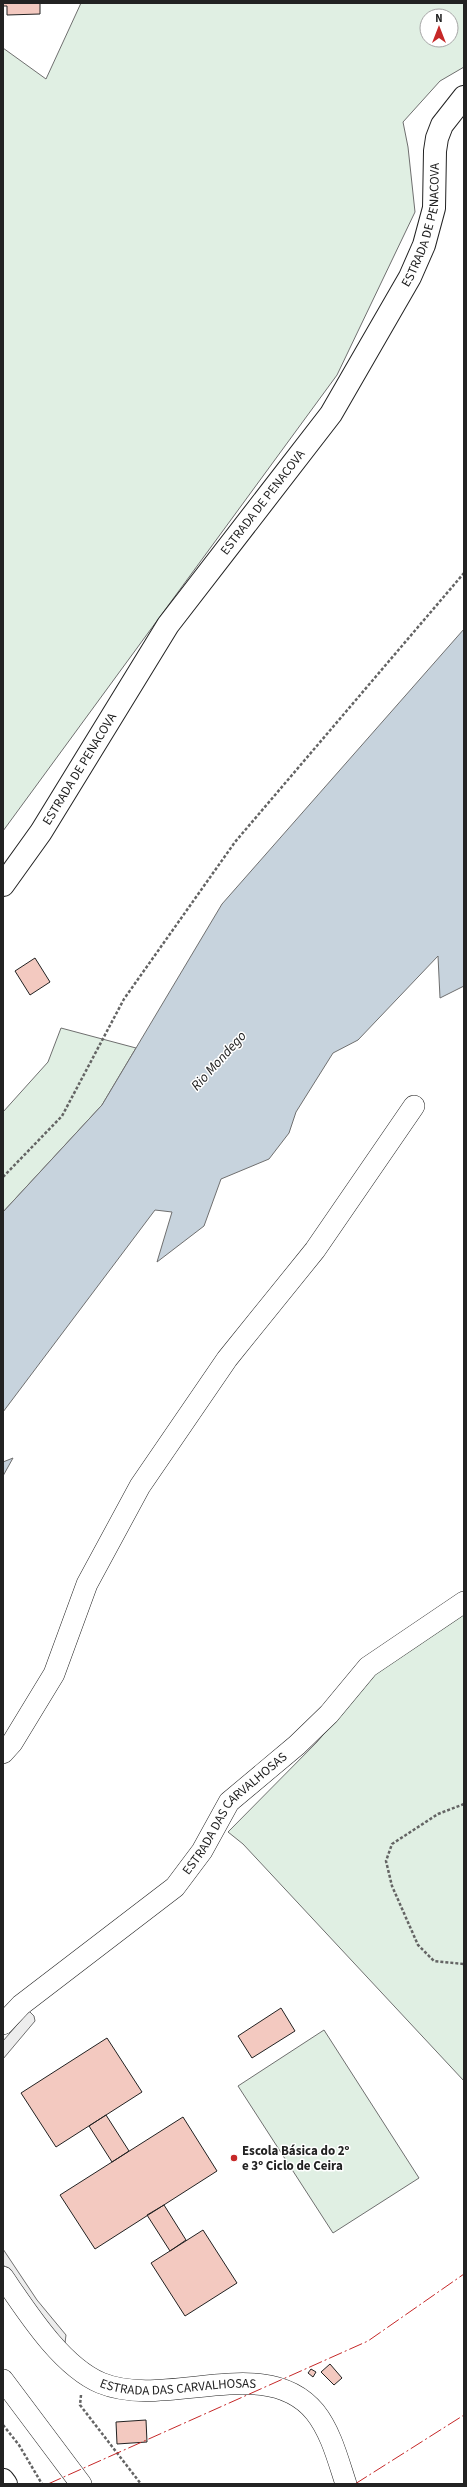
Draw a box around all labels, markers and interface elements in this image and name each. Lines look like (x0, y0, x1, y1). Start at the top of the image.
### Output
north arrow (419, 8, 459, 48)
text: N (435, 11, 443, 26)
street label: ESTRADA DE PENACOVA (397, 162, 444, 290)
street label: ESTRADA DE PENACOVA (216, 445, 310, 559)
street label: ESTRADA DE PENACOVA (38, 709, 121, 829)
water label: Rio Mondego (187, 1027, 251, 1095)
street label: ESTRADA DAS CARVALHOSAS (178, 1748, 291, 1879)
place label: Escola Básica do 2º e 3º Ciclo de Ceira (242, 2142, 350, 2175)
marker: Escola Básica do 2º e 3º Ciclo de Ceira (229, 2153, 239, 2163)
street label: ESTRADA DAS CARVALHOSAS (97, 2374, 257, 2400)

